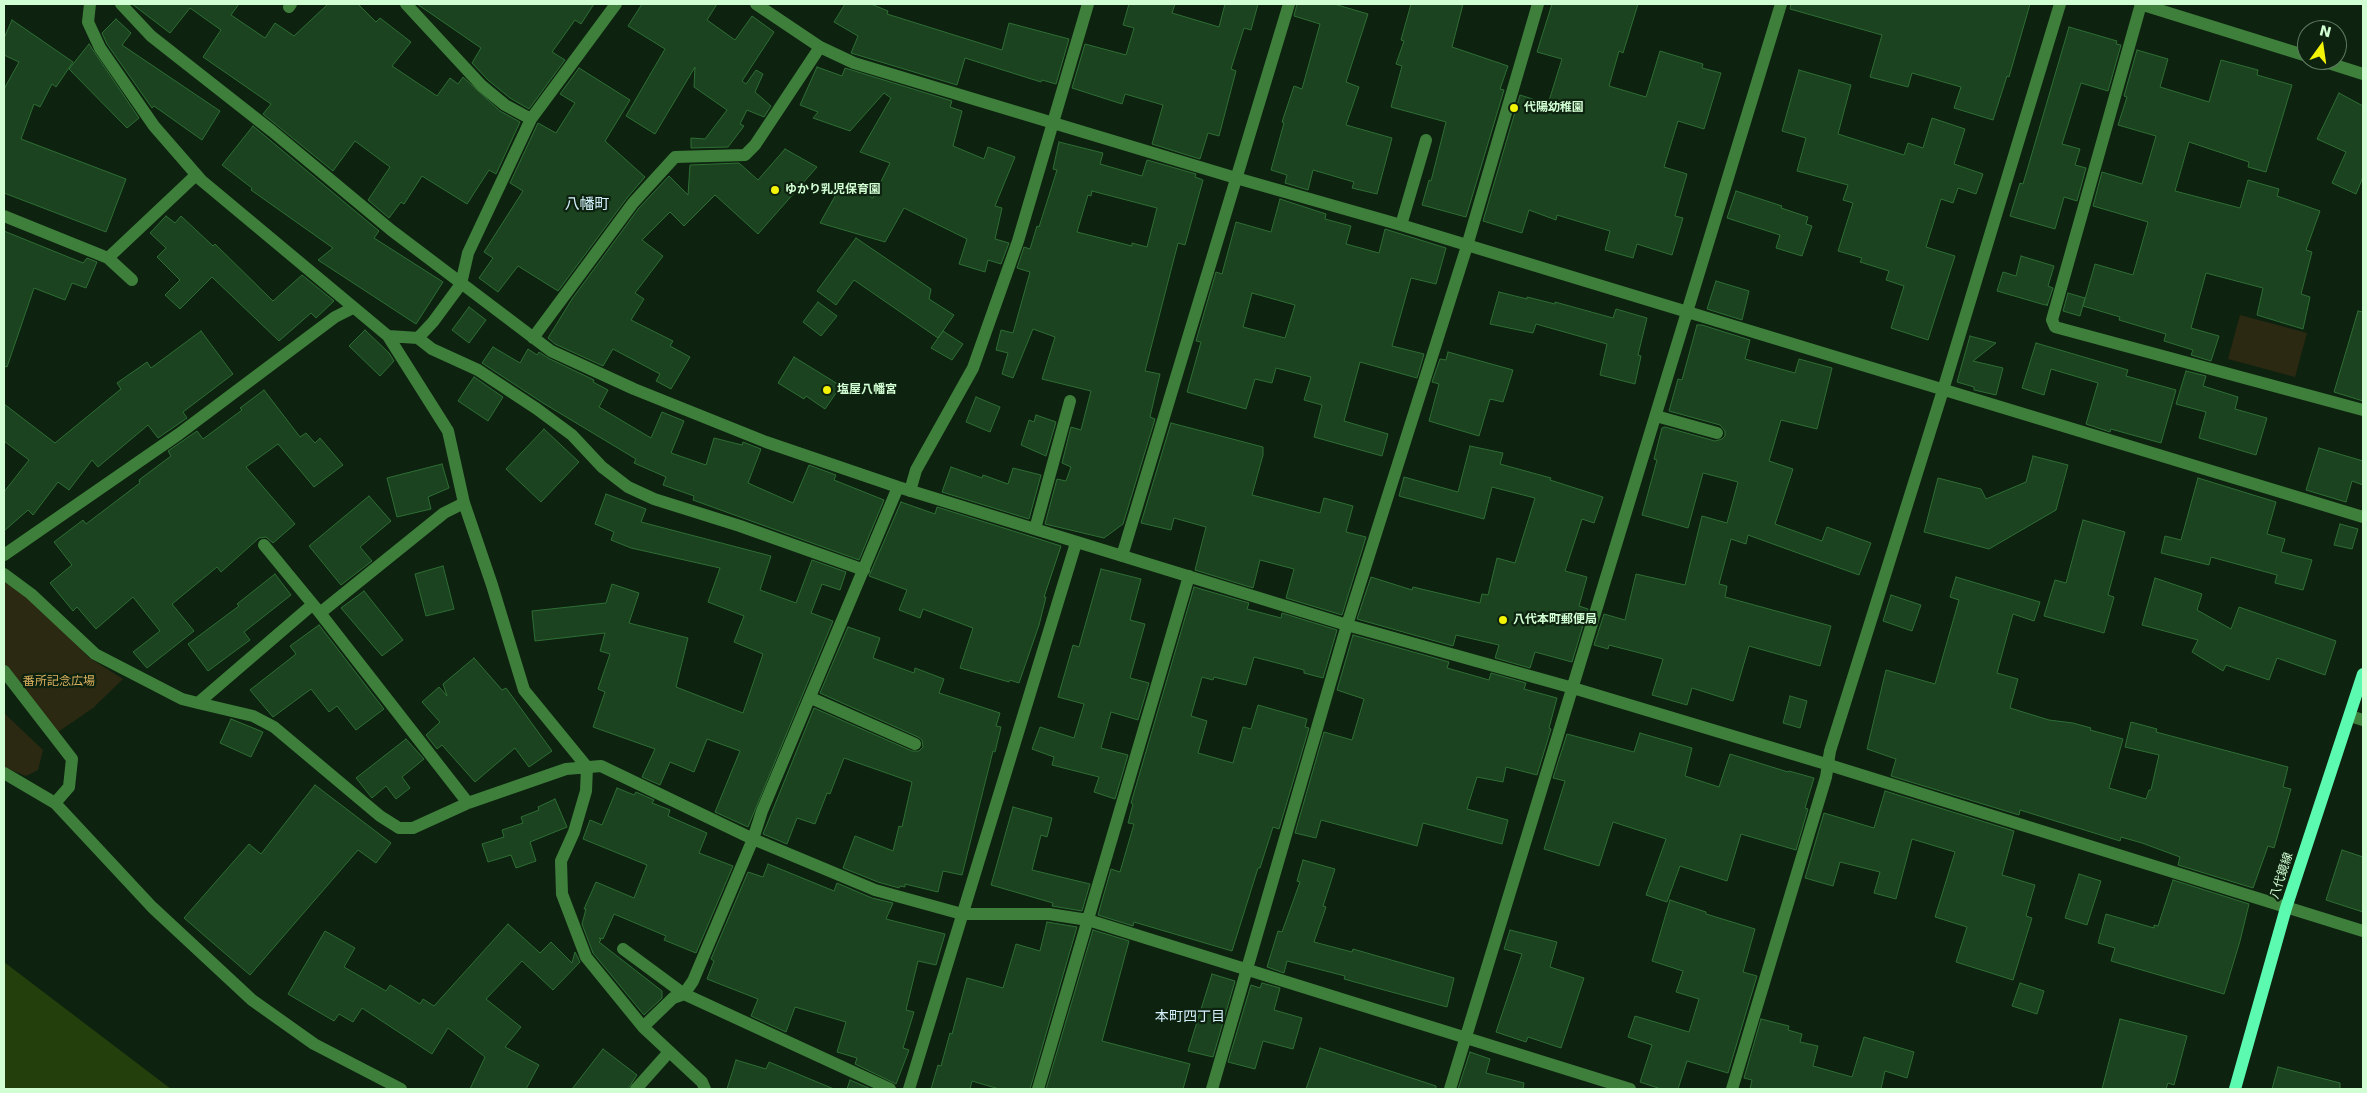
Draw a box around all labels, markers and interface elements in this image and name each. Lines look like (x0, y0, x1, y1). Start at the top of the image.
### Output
north arrow (2297, 20, 2347, 70)
text: N (2318, 22, 2333, 41)
place label: 代陽幼稚園 (1524, 101, 1584, 115)
marker: 代陽幼稚園 (1508, 102, 1520, 114)
place label: ゆかり乳児保育園 (785, 183, 881, 197)
marker: ゆかり乳児保育園 (769, 184, 781, 196)
district label: 八幡町 (565, 196, 609, 214)
place label: 塩屋八幡宮 (837, 383, 897, 397)
marker: 塩屋八幡宮 (821, 384, 833, 396)
place label: 八代本町郵便局 (1513, 613, 1597, 627)
marker: 八代本町郵便局 (1497, 614, 1509, 626)
park label: 番所記念広場 (23, 675, 95, 689)
street label: 八代鏡線 (2268, 851, 2296, 901)
district label: 本町四丁目 (1155, 1009, 1225, 1025)

